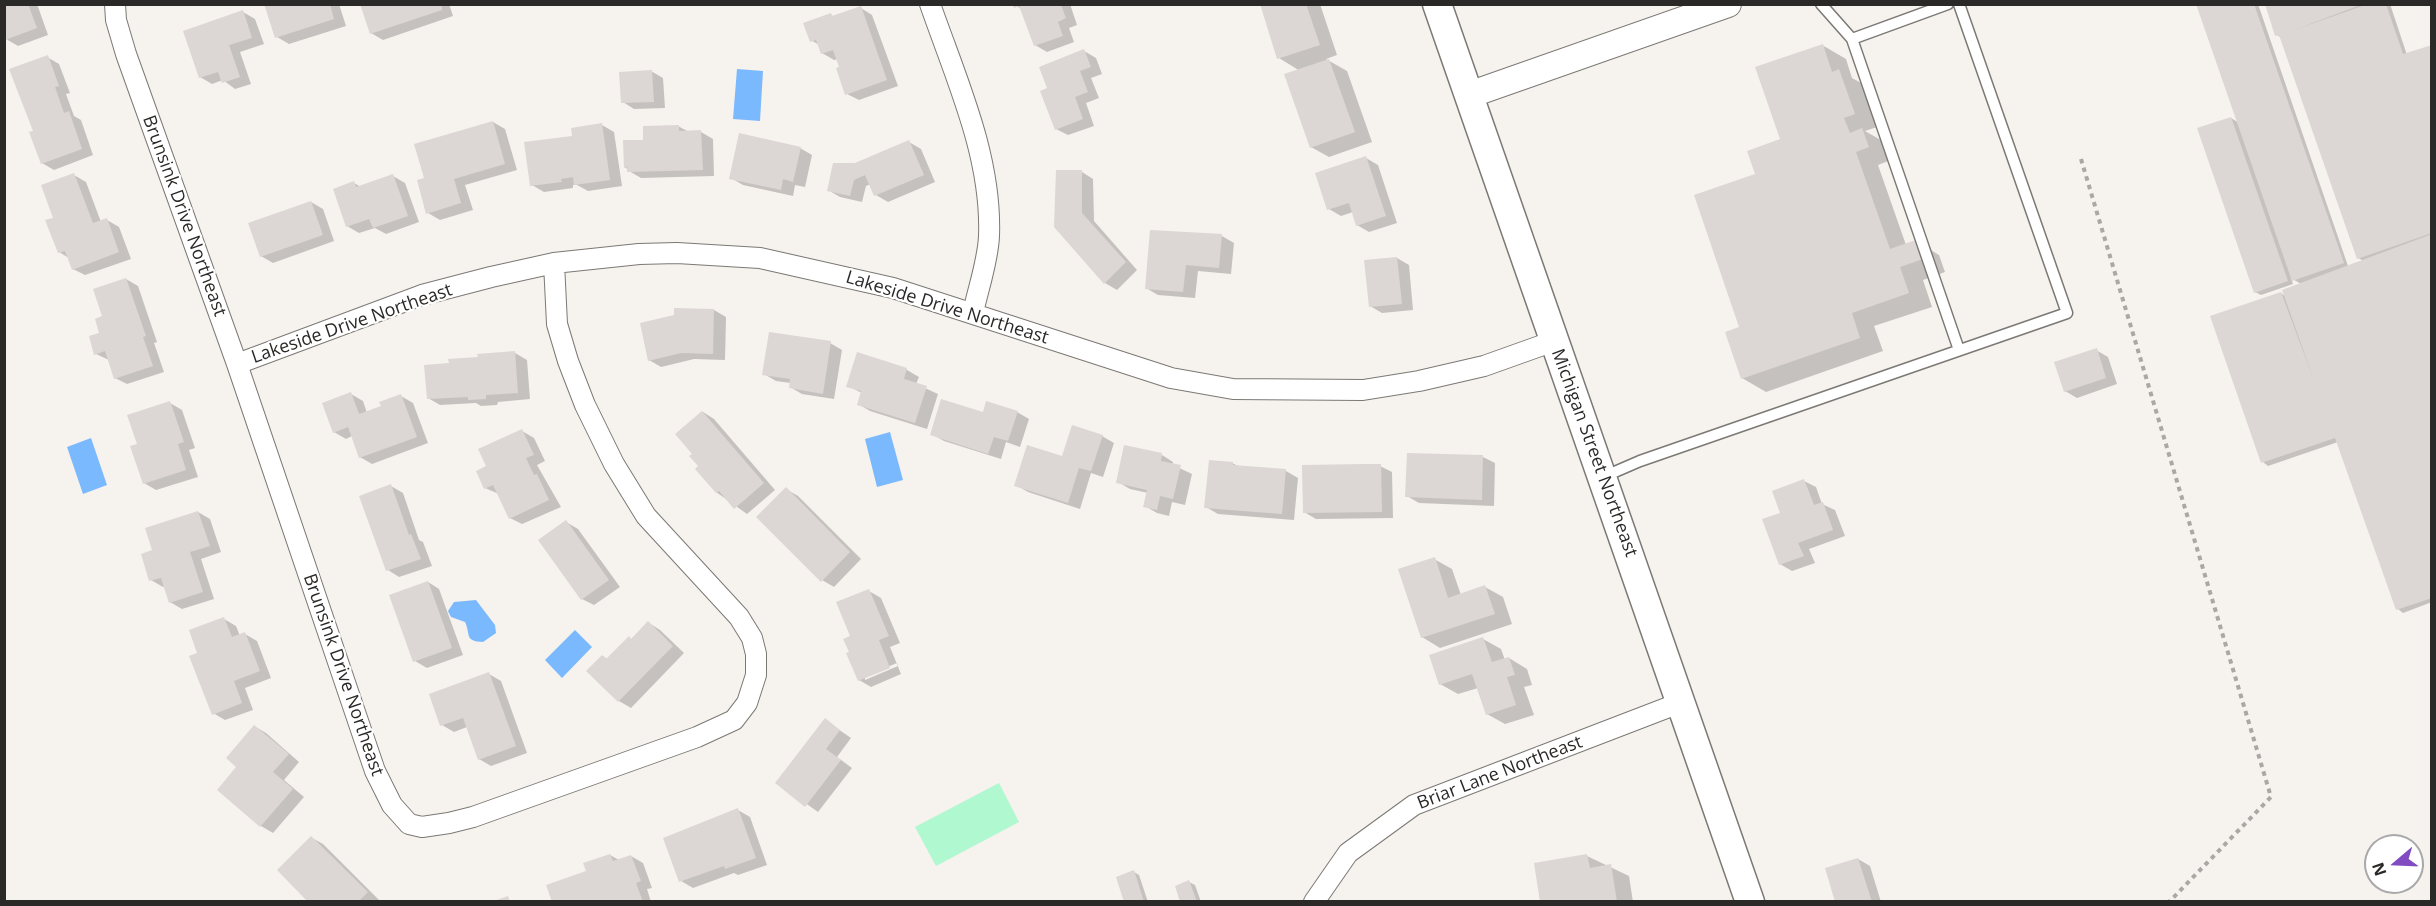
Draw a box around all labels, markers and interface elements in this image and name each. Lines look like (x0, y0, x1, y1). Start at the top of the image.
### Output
street label: Brunsink Drive Northeast (138, 113, 230, 319)
street label: Lakeside Drive Northeast (843, 267, 1051, 349)
street label: Lakeside Drive Northeast (249, 279, 455, 369)
street label: Michigan Street Northeast (1546, 346, 1642, 560)
street label: Brunsink Drive Northeast (298, 571, 388, 779)
street label: Briar Lane Northeast (1414, 732, 1586, 814)
north arrow (2364, 834, 2424, 894)
text: N (2366, 859, 2391, 879)

